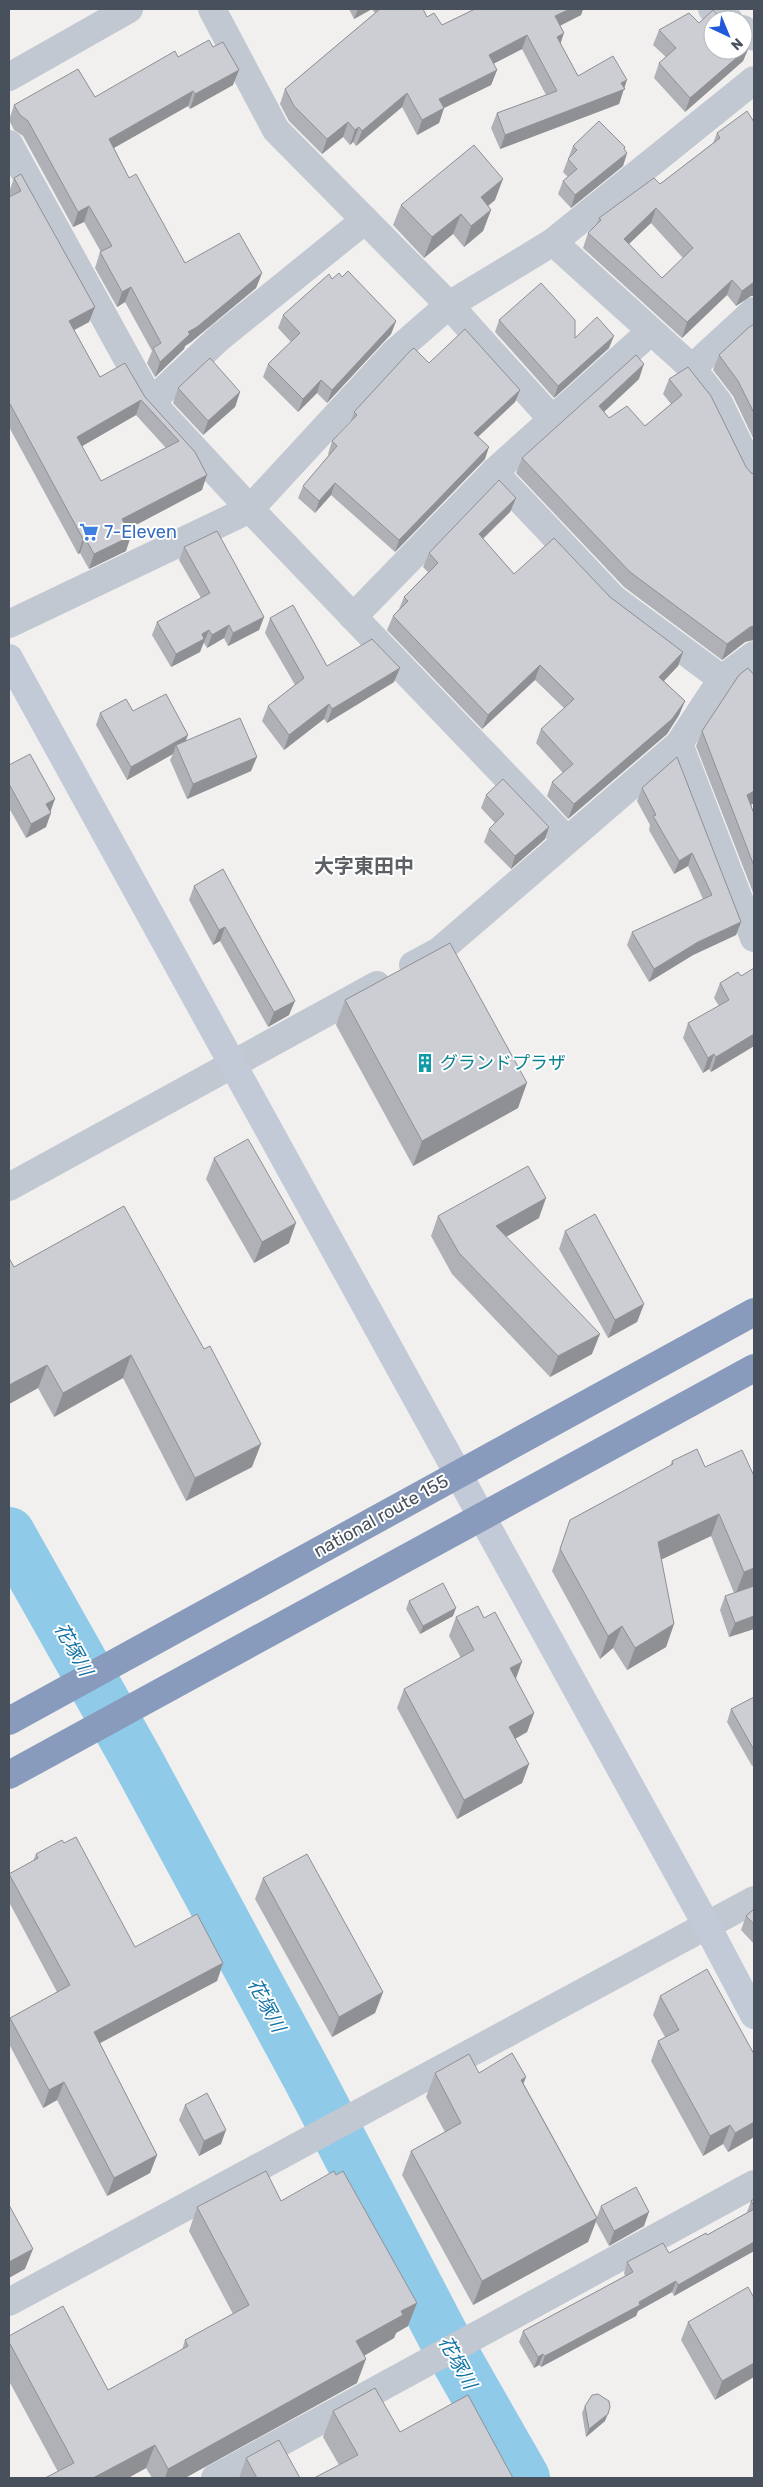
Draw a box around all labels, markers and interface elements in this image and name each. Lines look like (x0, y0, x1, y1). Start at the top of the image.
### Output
north arrow (703, 10, 753, 60)
text: N (727, 34, 746, 54)
supermarket icon: 7-Eleven (78, 521, 100, 543)
place label: 7-Eleven (104, 521, 177, 543)
district label: 大字東田中 (314, 854, 414, 878)
building icon: グランドプラザ (414, 1052, 436, 1074)
place label: グランドプラザ (440, 1052, 566, 1074)
street label: national route 155 (310, 1470, 452, 1562)
water label: 花塚川 (50, 1619, 98, 1681)
water label: 花塚川 (243, 1975, 291, 2038)
water label: 花塚川 (434, 2332, 482, 2394)

